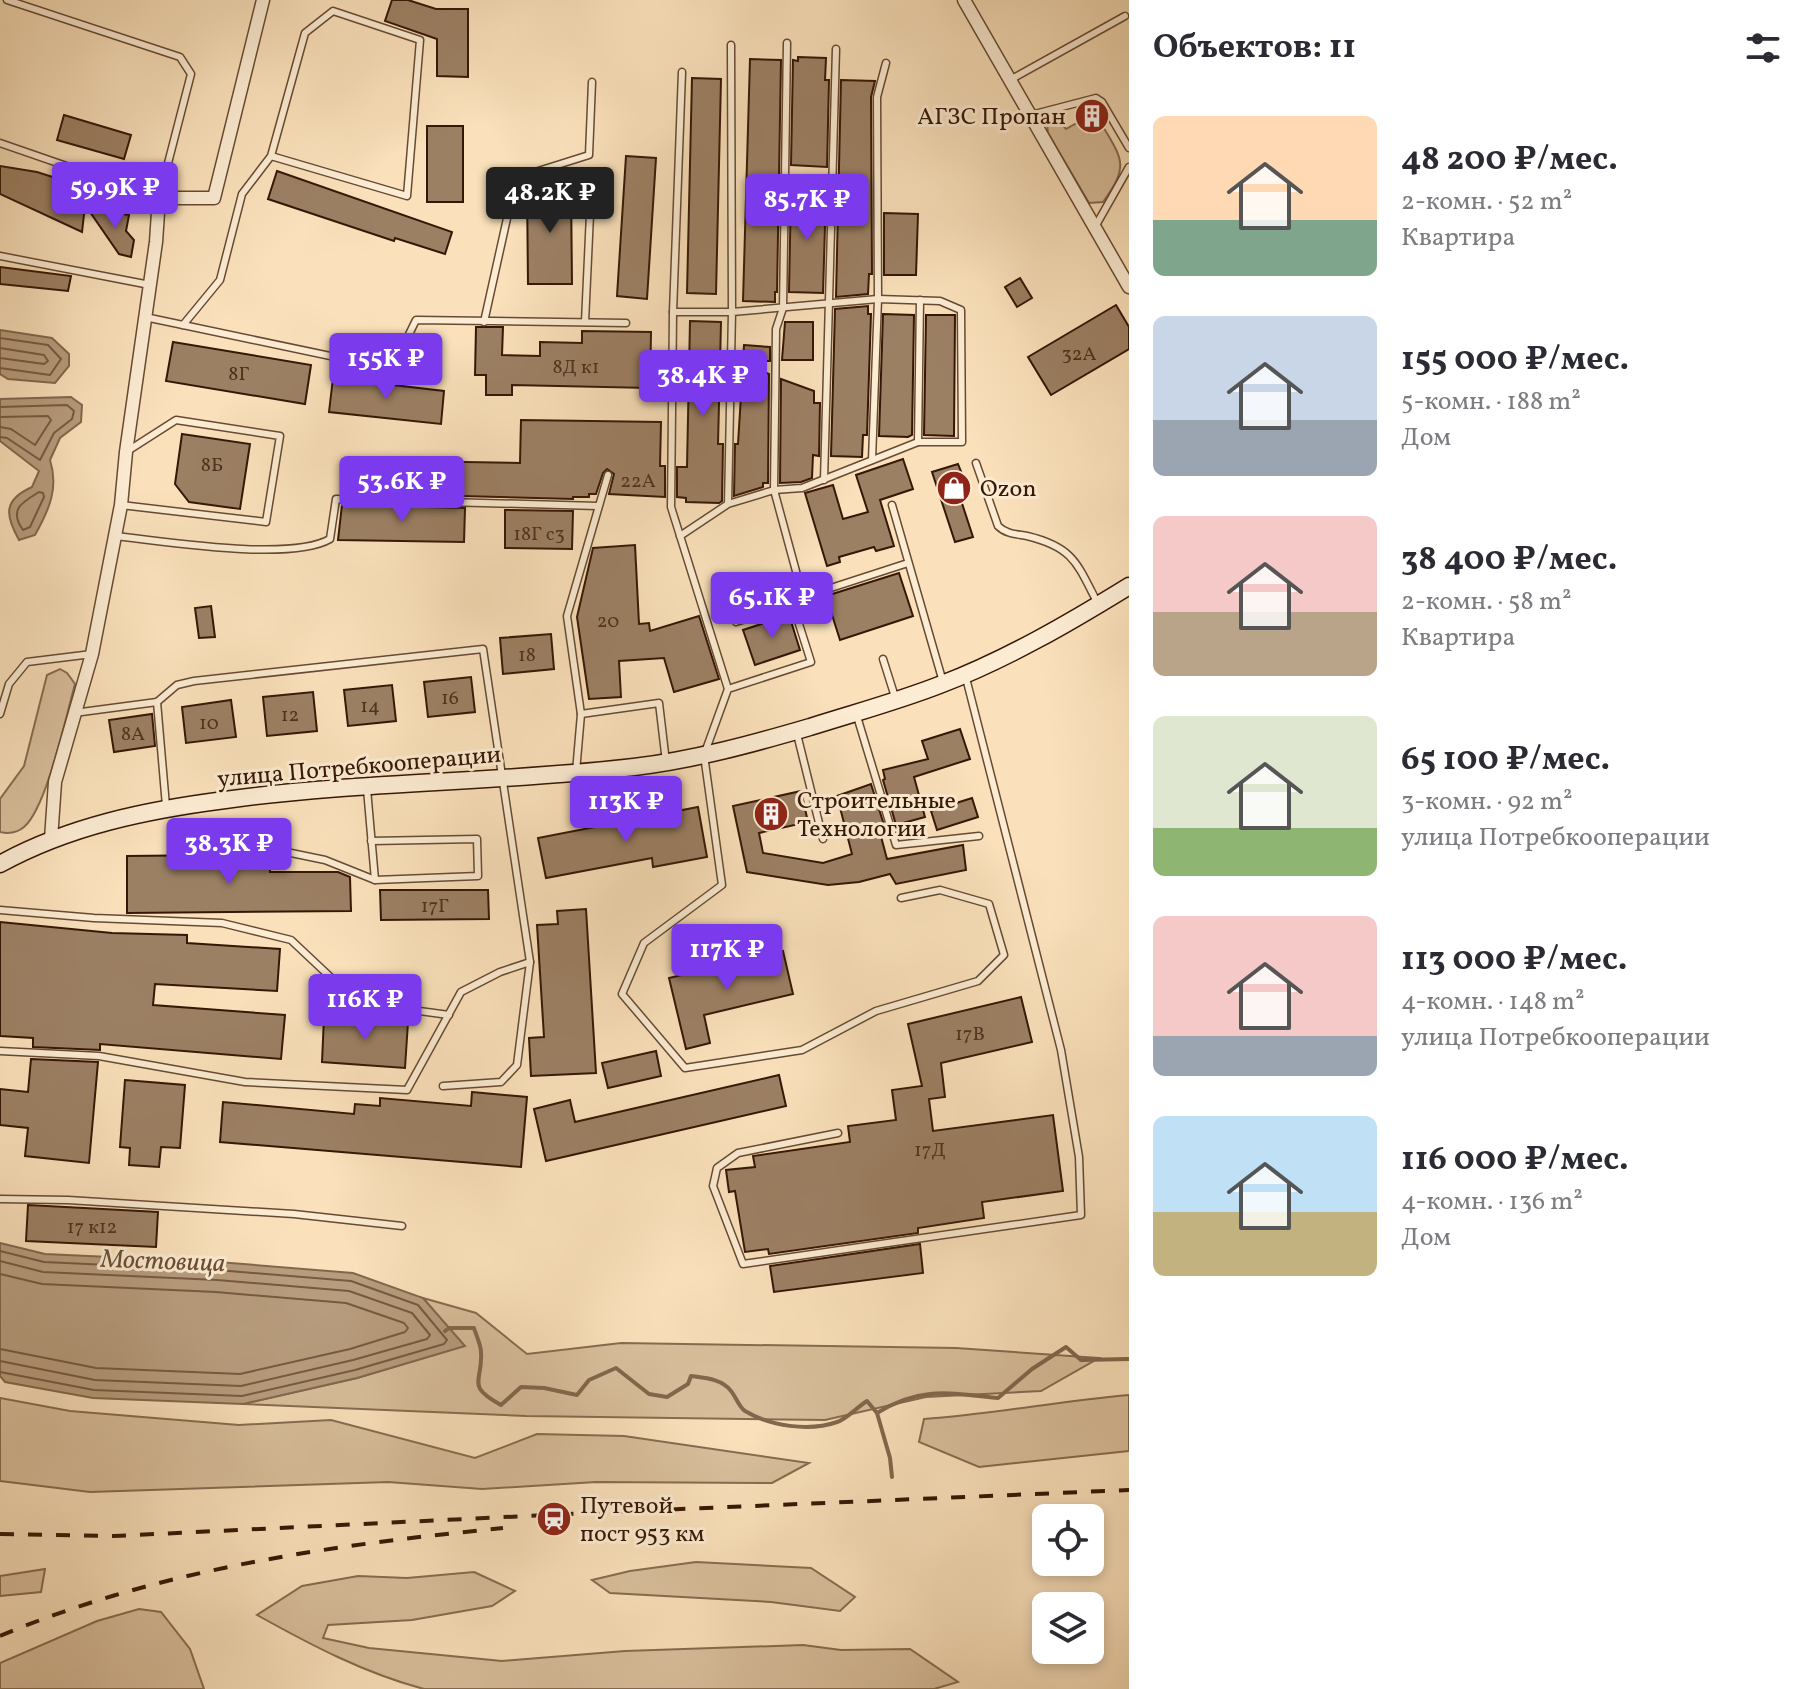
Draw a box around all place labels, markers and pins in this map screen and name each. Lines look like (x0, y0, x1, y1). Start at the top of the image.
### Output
building icon: АГЗС Пропан (1073, 97, 1111, 135)
place label: АГЗС Пропан (917, 101, 1066, 135)
pin: 59.9K ₽ (41, 162, 189, 230)
pin: 48.2K ₽ (476, 167, 624, 235)
pin: 85.7K ₽ (733, 174, 881, 242)
pin: 155K ₽ (321, 333, 451, 401)
pin: 38.4K ₽ (629, 350, 777, 418)
pin: 53.6K ₽ (328, 456, 476, 524)
shop icon: Ozon (935, 469, 973, 507)
place label: Ozon (980, 473, 1037, 507)
pin: 65.1K ₽ (698, 572, 846, 640)
pin: 113K ₽ (561, 776, 691, 844)
place label: Строительные Технологии (797, 785, 956, 847)
building icon: Строительные Технологии (752, 795, 790, 833)
pin: 38.3K ₽ (155, 818, 303, 886)
pin: 117K ₽ (662, 924, 792, 992)
pin: 116K ₽ (300, 974, 430, 1042)
place label: Путевой пост 953 км (580, 1490, 705, 1552)
station icon: Путевой пост 953 км (535, 1500, 573, 1538)

